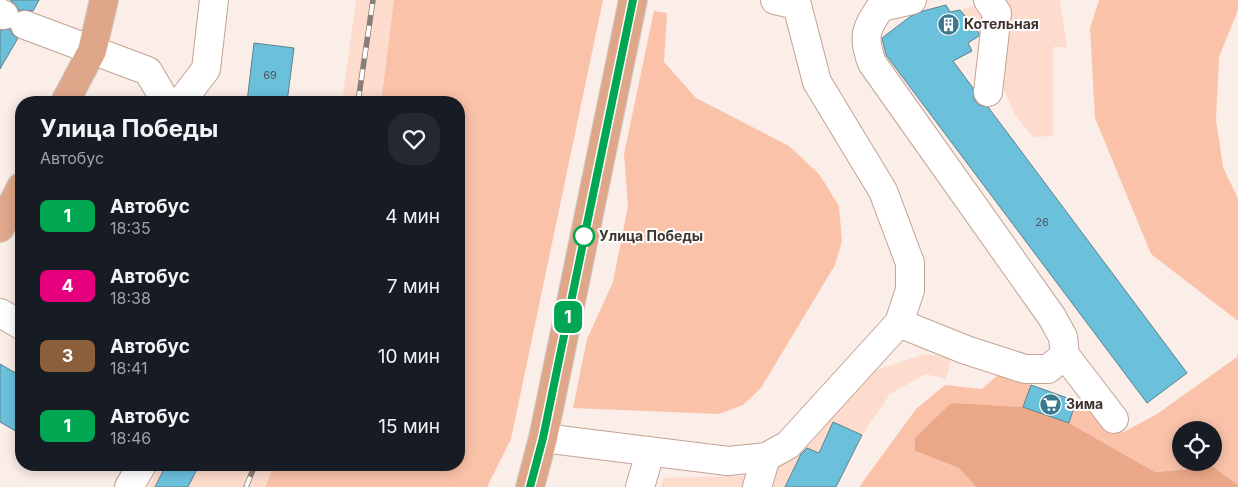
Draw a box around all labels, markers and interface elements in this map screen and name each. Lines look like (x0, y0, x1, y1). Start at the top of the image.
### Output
building icon: Котельная (936, 12, 960, 36)
place label: Котельная (964, 15, 1039, 32)
house number: 69 (263, 68, 277, 82)
button: heart (388, 113, 440, 165)
text: Улица Победы (40, 114, 218, 143)
text: Автобус (40, 148, 104, 168)
text: Автобус (110, 195, 190, 218)
text: 1 (64, 205, 71, 226)
text: 4 мин (385, 205, 440, 228)
house number: 26 (1035, 215, 1049, 229)
text: 18:35 (110, 218, 151, 238)
marker: Улица Победы (573, 225, 595, 247)
place label: Улица Победы (599, 227, 703, 244)
text: Автобус (110, 265, 190, 288)
text: 4 (61, 275, 74, 296)
text: 7 мин (387, 275, 440, 298)
text: 18:38 (110, 288, 151, 308)
line badge: 1 (552, 301, 584, 333)
text: 1 (564, 306, 572, 327)
text: Автобус (110, 335, 190, 358)
text: 3 (62, 345, 73, 366)
text: 10 мин (378, 345, 440, 368)
text: 18:41 (110, 358, 148, 378)
supermarket icon: Зима (1038, 392, 1062, 416)
place label: Зима (1066, 395, 1103, 412)
text: Автобус (110, 405, 190, 428)
text: 1 (64, 415, 71, 436)
text: 15 мин (378, 415, 440, 438)
map controls (1172, 421, 1222, 471)
button: locate (1172, 421, 1222, 471)
text: 18:46 (110, 428, 151, 448)

